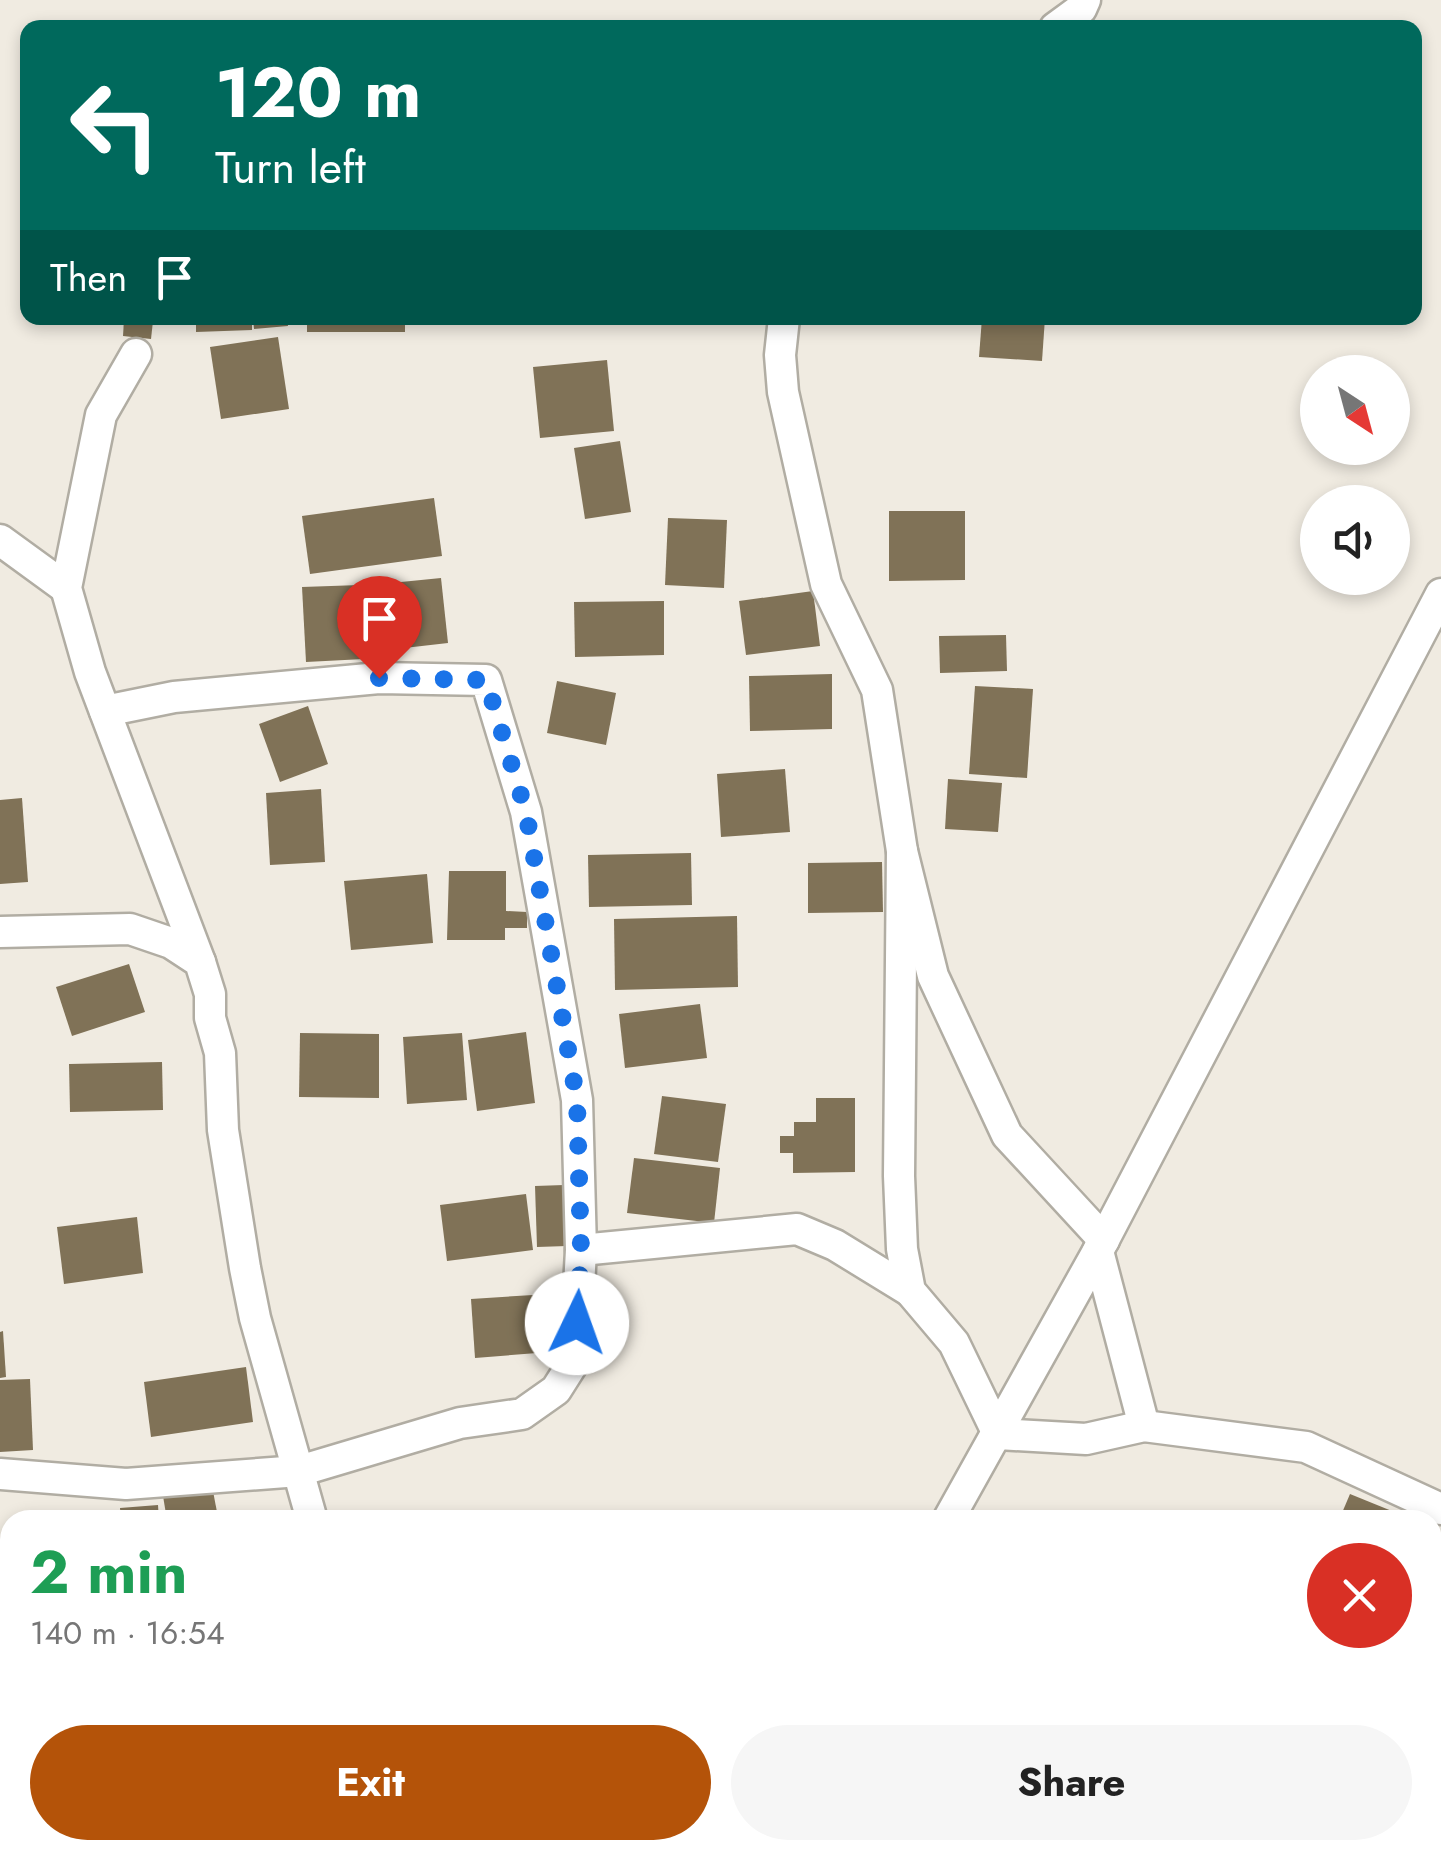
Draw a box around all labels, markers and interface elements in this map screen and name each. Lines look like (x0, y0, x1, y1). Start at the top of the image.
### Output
text: 120 m (215, 42, 421, 143)
icon: left (50, 60, 180, 190)
text: Turn left (215, 135, 366, 200)
text: Then (50, 250, 127, 305)
icon: arrive (147, 250, 202, 305)
north arrow (1300, 355, 1410, 465)
map controls (1300, 355, 1410, 595)
button: sound (1300, 485, 1410, 595)
pin (337, 576, 422, 679)
icon: arrive (352, 591, 407, 646)
position arrow (525, 1271, 629, 1375)
text: 2 min (30, 1529, 188, 1616)
button: close (1307, 1543, 1412, 1648)
text: 140 m · 16:54 (30, 1610, 225, 1656)
button: Exit (30, 1725, 711, 1840)
button: Share (731, 1725, 1412, 1840)

